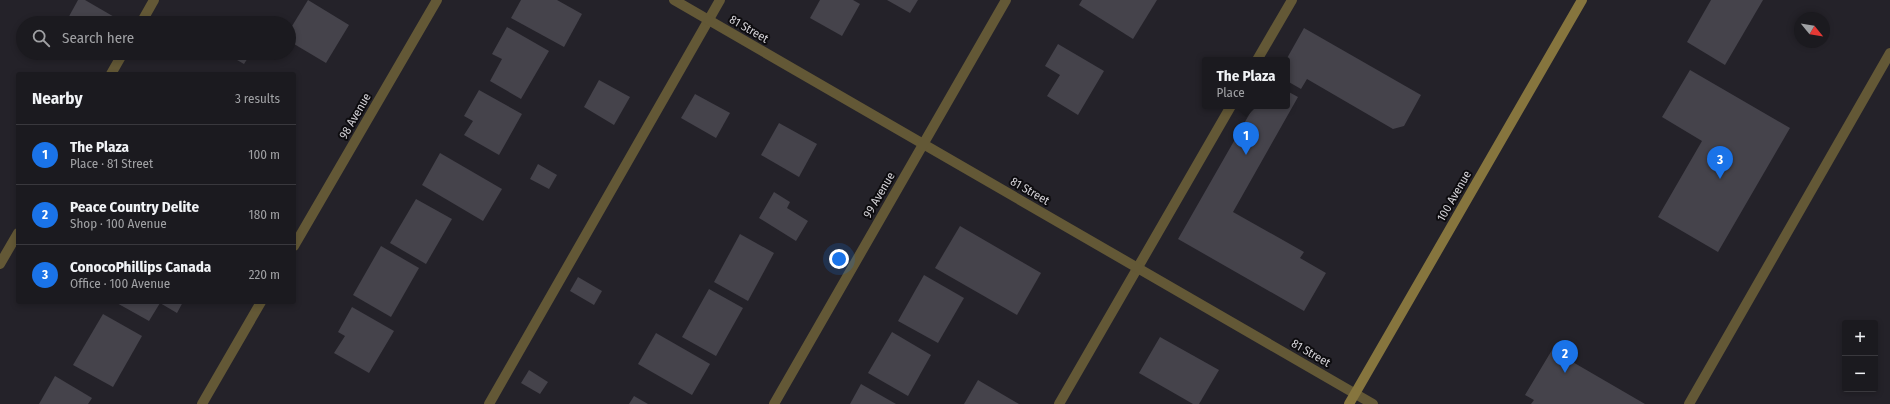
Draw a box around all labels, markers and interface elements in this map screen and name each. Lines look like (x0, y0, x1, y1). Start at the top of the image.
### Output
street label: 81 Street (727, 12, 771, 46)
north arrow (1794, 12, 1830, 48)
search box (16, 16, 296, 60)
icon: search (30, 27, 52, 49)
text: Search here (62, 29, 134, 47)
popup (1202, 57, 1290, 109)
text: The Plaza (1217, 67, 1276, 85)
text: Place (1217, 85, 1245, 100)
text: Nearby (32, 88, 83, 109)
street label: 98 Avenue (336, 90, 374, 141)
text: 3 results (235, 91, 280, 106)
pin: 1 (1233, 122, 1259, 155)
text: The Plaza (70, 138, 129, 156)
pin: 3 (1707, 146, 1733, 179)
text: 1 (42, 147, 48, 162)
text: 100 m (248, 147, 280, 162)
text: Place · 81 Street (70, 156, 153, 171)
street label: 100 Avenue (1434, 168, 1474, 224)
street label: 99 Avenue (860, 170, 898, 220)
street label: 81 Street (1008, 174, 1052, 208)
text: Peace Country Delite (70, 198, 199, 216)
text: 2 (42, 207, 48, 222)
text: 180 m (249, 207, 280, 222)
text: Shop · 100 Avenue (70, 216, 167, 231)
your location (829, 249, 849, 269)
text: ConocoPhillips Canada (70, 258, 211, 276)
text: 3 (42, 267, 48, 282)
text: 220 m (249, 267, 280, 282)
text: Office · 100 Avenue (70, 276, 170, 291)
map controls (1842, 320, 1878, 392)
button: + (1842, 320, 1878, 356)
street label: 81 Street (1289, 336, 1333, 370)
pin: 2 (1552, 340, 1578, 373)
button: − (1842, 356, 1878, 392)

